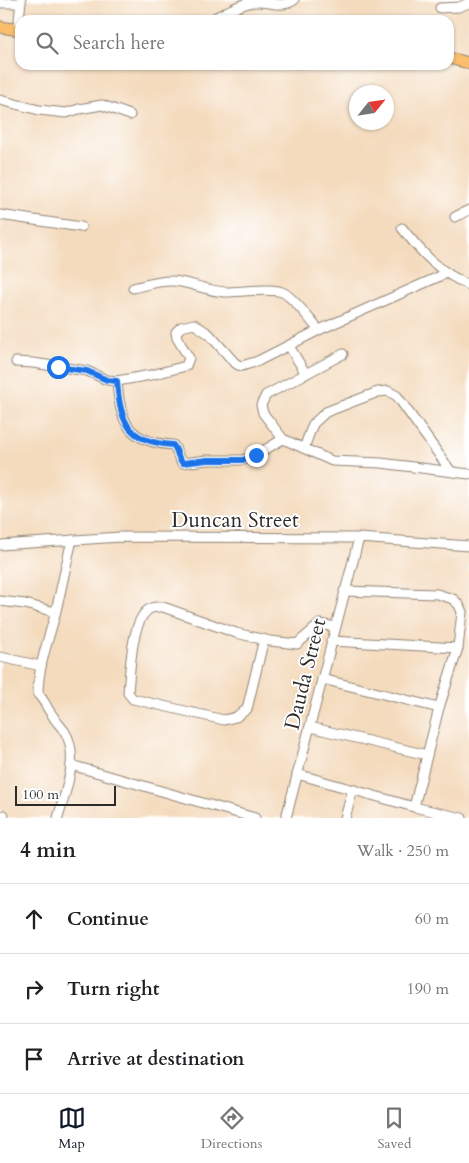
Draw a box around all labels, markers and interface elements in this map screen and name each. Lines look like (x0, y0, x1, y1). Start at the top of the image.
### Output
search box (15, 15, 454, 70)
icon: search (33, 29, 61, 57)
text: Search here (73, 30, 165, 56)
north arrow (349, 85, 394, 130)
route start (47, 356, 70, 379)
route end (245, 444, 268, 467)
street label: Duncan Street (171, 506, 299, 535)
street label: Dauda Street (278, 615, 333, 733)
scale bar (15, 783, 116, 806)
text: 100 m (22, 785, 59, 804)
text: 4 min (20, 836, 76, 865)
text: Walk · 250 m (357, 840, 449, 862)
icon: ahead (20, 905, 48, 933)
text: Continue (67, 906, 149, 932)
text: 60 m (415, 908, 449, 930)
icon: right (20, 975, 48, 1003)
text: Turn right (67, 976, 159, 1002)
text: 190 m (407, 978, 449, 1000)
icon: arrive (20, 1045, 48, 1073)
text: Arrive at destination (67, 1046, 244, 1072)
tab: Map (58, 1104, 86, 1153)
tab: Directions (201, 1104, 262, 1153)
tab: Saved (377, 1104, 411, 1153)

